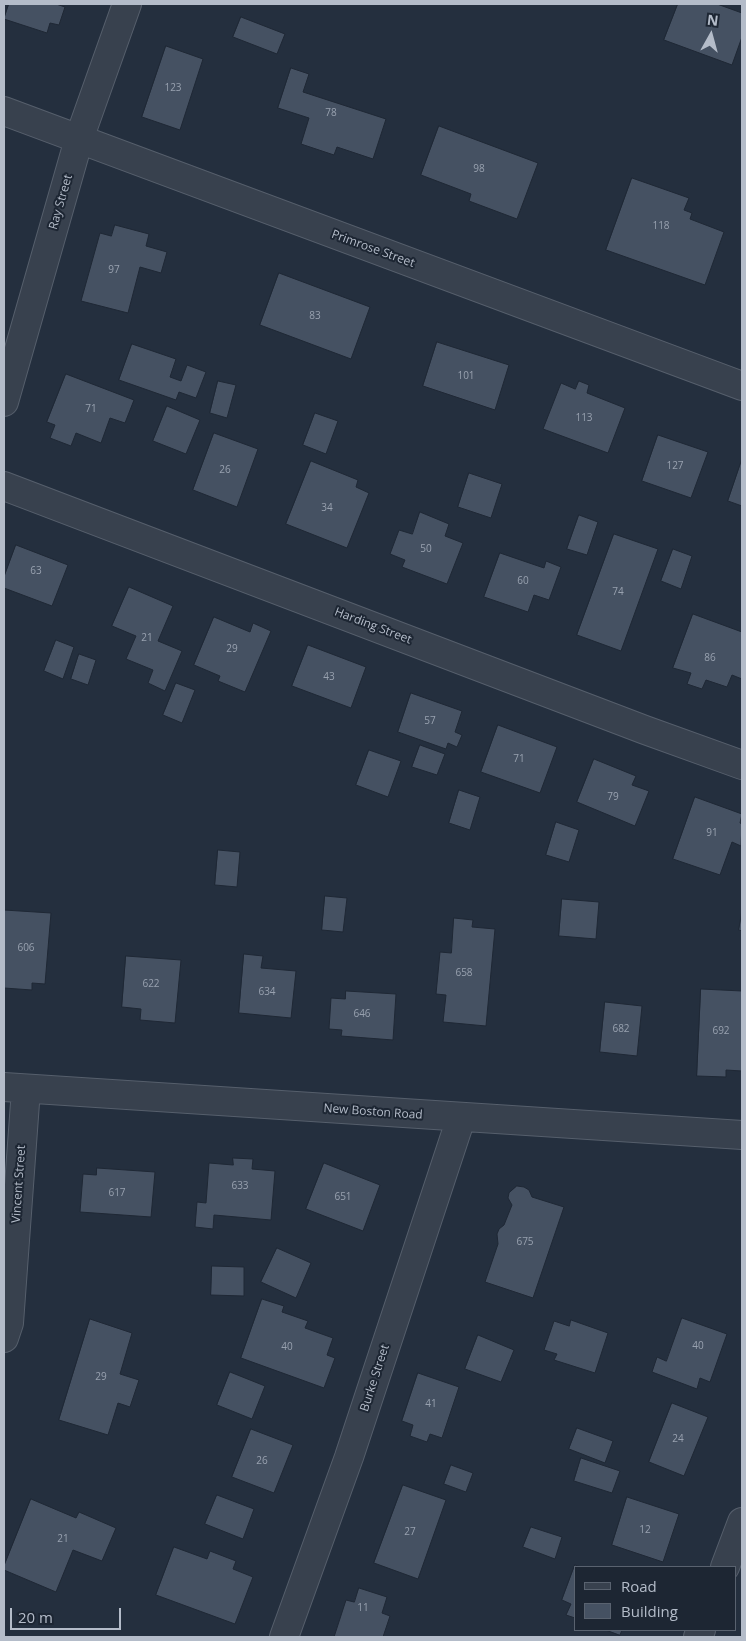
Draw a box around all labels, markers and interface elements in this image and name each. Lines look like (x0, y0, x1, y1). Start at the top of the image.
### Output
text: N (706, 9, 720, 30)
north arrow (686, 10, 736, 60)
house number: 123 (164, 82, 182, 94)
house number: 78 (325, 107, 337, 119)
house number: 98 (473, 163, 485, 175)
street label: Ray Street (46, 173, 76, 231)
house number: 118 (652, 220, 670, 232)
street label: Primrose Street (329, 227, 417, 271)
house number: 97 (108, 264, 120, 276)
house number: 83 (309, 310, 321, 322)
house number: 101 (457, 370, 475, 382)
house number: 71 (85, 403, 97, 415)
house number: 113 (575, 412, 593, 424)
house number: 127 (666, 460, 684, 472)
house number: 26 (219, 464, 231, 476)
house number: 34 (321, 502, 333, 514)
house number: 50 (420, 543, 432, 555)
house number: 63 (30, 565, 42, 577)
house number: 60 (517, 575, 529, 587)
house number: 74 (612, 586, 624, 598)
street label: Harding Street (332, 605, 414, 647)
house number: 21 (141, 632, 153, 644)
house number: 29 (226, 643, 238, 655)
house number: 86 (704, 652, 716, 664)
house number: 43 (323, 671, 335, 683)
house number: 57 (424, 715, 436, 727)
house number: 71 (513, 753, 525, 765)
house number: 79 (607, 791, 619, 803)
house number: 91 (706, 827, 718, 839)
house number: 606 (17, 942, 35, 954)
house number: 658 (455, 967, 473, 979)
house number: 622 (142, 978, 160, 990)
house number: 634 (258, 986, 276, 998)
house number: 646 (353, 1008, 371, 1020)
house number: 682 (612, 1023, 630, 1035)
house number: 692 (712, 1025, 730, 1037)
street label: New Boston Road (323, 1101, 423, 1123)
street label: Vincent Street (9, 1144, 29, 1224)
house number: 633 (231, 1180, 249, 1192)
house number: 617 (108, 1187, 126, 1199)
house number: 651 (334, 1191, 352, 1203)
house number: 675 (516, 1236, 534, 1248)
house number: 40 (692, 1340, 704, 1352)
house number: 40 (281, 1341, 293, 1353)
street label: Burke Street (357, 1343, 393, 1413)
house number: 29 (95, 1371, 107, 1383)
house number: 41 (425, 1398, 437, 1410)
house number: 24 (672, 1433, 684, 1445)
house number: 26 (256, 1455, 268, 1467)
house number: 12 (639, 1524, 651, 1536)
house number: 27 (404, 1526, 416, 1538)
house number: 21 (57, 1533, 69, 1545)
legend (574, 1566, 736, 1631)
text: Road (621, 1576, 657, 1596)
scale bar (12, 1598, 124, 1630)
text: Building (621, 1601, 678, 1621)
house number: 11 (357, 1602, 369, 1614)
text: 20 m (18, 1607, 53, 1627)

